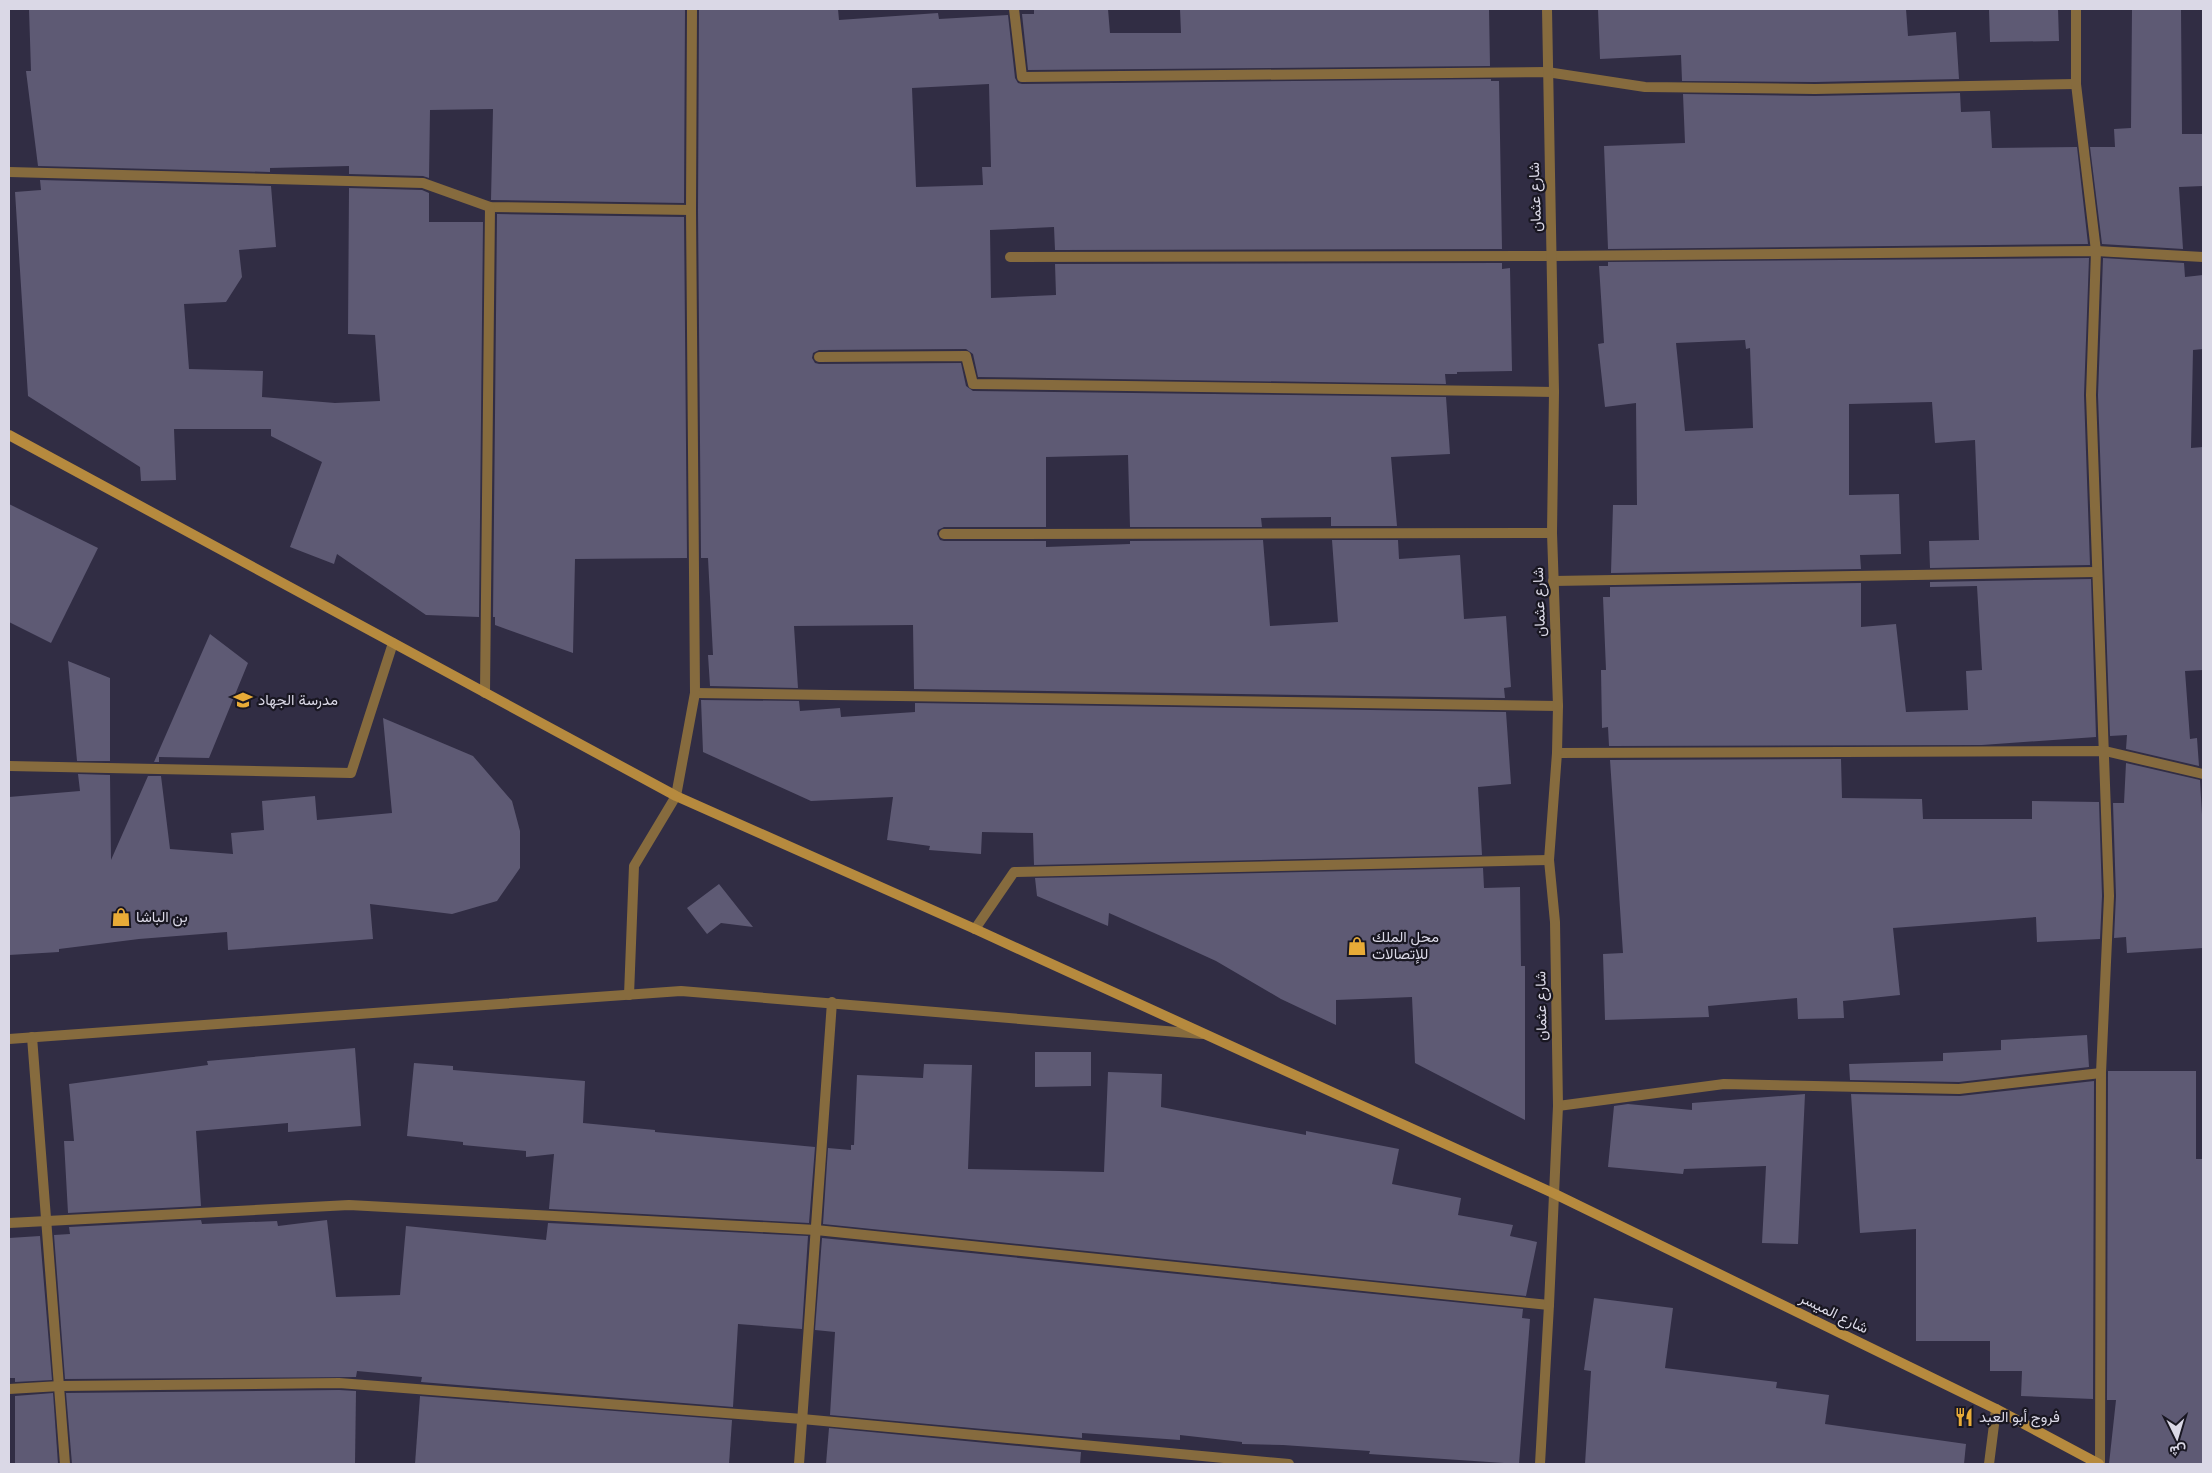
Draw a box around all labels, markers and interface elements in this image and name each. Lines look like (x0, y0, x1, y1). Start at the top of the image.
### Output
street label: شارع عثمان (1525, 162, 1547, 232)
street label: شارع عثمان (1529, 567, 1551, 637)
school or university icon: مدرسة الجهاد (232, 689, 254, 711)
place label: مدرسة الجهاد (258, 691, 338, 709)
shop icon: بن الباشا (110, 906, 132, 928)
place label: بن الباشا (136, 908, 188, 927)
place label: محل الملك للإتصالات (1372, 928, 1439, 964)
shop icon: محل الملك للإتصالات (1346, 935, 1368, 957)
street label: شارع عثمان (1531, 971, 1553, 1041)
street label: شارع الميسر (1795, 1288, 1871, 1339)
restaurant icon: فروج أبو العبد (1953, 1406, 1975, 1428)
place label: فروج أبو العبد (1979, 1408, 2060, 1428)
north arrow (2152, 1413, 2202, 1463)
text: ش (2169, 1441, 2187, 1460)

